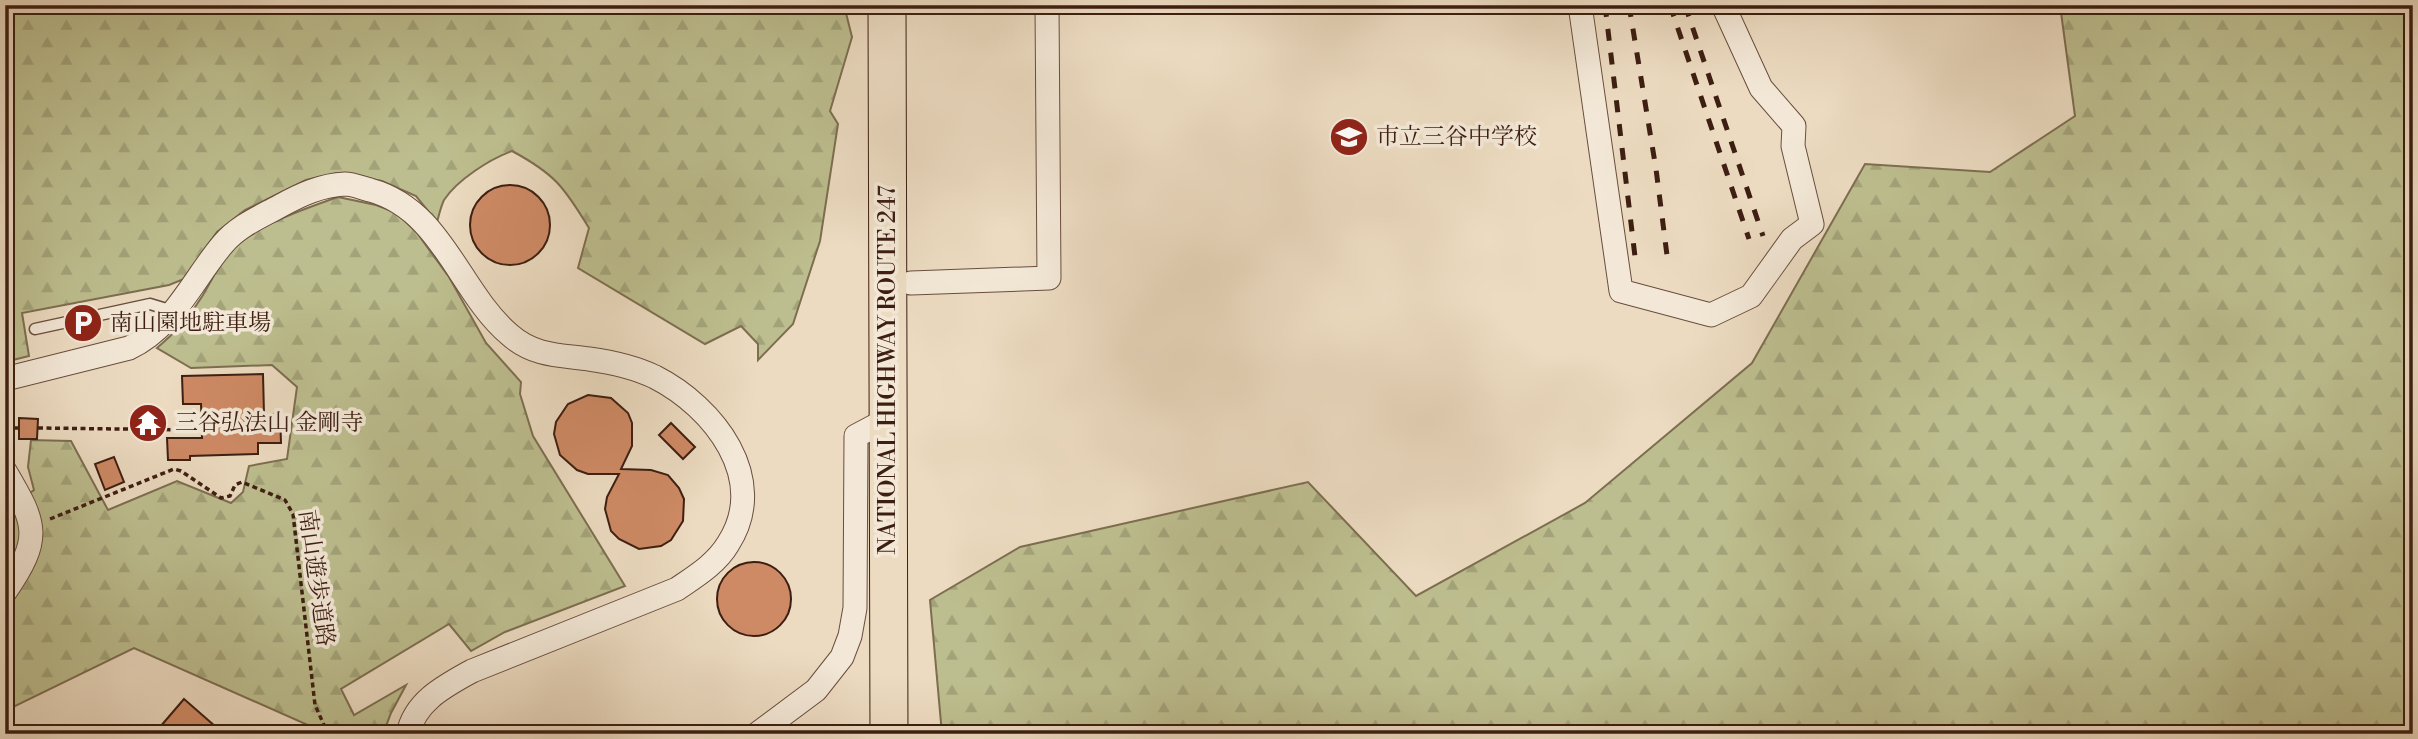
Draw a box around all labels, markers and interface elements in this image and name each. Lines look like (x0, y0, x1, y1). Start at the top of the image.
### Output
school or university icon: 市立三谷中学校 (1328, 116, 1370, 158)
place label: 市立三谷中学校 (1376, 123, 1537, 151)
street label: NATIONAL HIGHWAY ROUTE 247 (874, 185, 902, 554)
parking icon: 南山園地駐車場 (62, 302, 104, 344)
place label: 南山園地駐車場 (110, 309, 271, 337)
temple icon: 三谷弘法山 金剛寺 (127, 402, 169, 444)
place label: 三谷弘法山 金剛寺 (175, 409, 364, 437)
street label: 南山遊歩道路 (293, 508, 339, 648)

